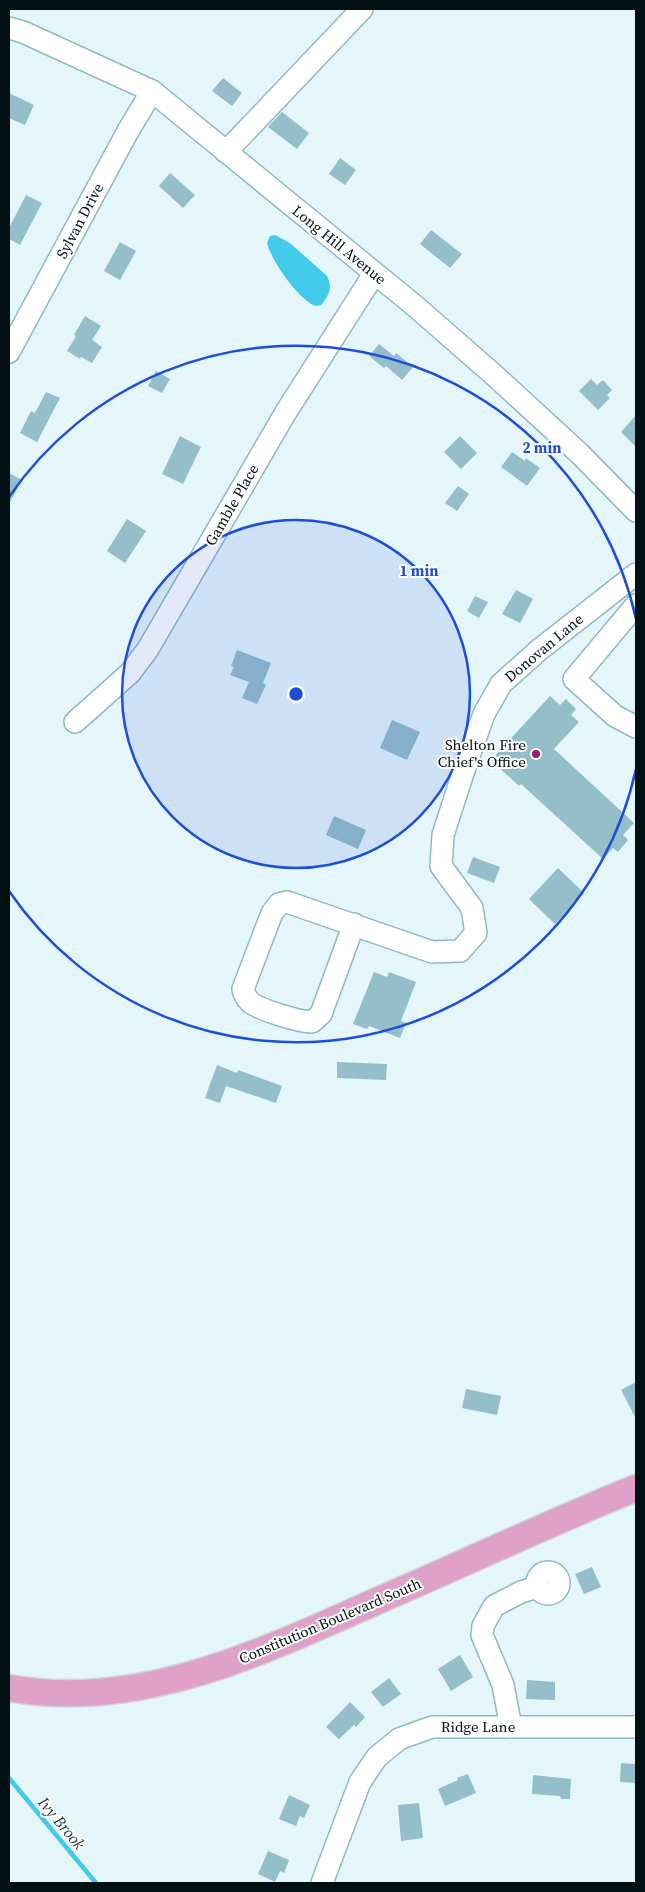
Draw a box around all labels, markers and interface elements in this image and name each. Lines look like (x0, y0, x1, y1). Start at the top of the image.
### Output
street label: Sylvan Drive (51, 179, 108, 262)
street label: Long Hill Avenue (288, 200, 391, 289)
text: 2 min (523, 437, 561, 458)
street label: Gamble Place (200, 460, 264, 549)
text: 1 min (400, 560, 438, 581)
street label: Donovan Lane (500, 608, 588, 687)
centre of rings (287, 685, 305, 703)
place label: Shelton Fire Chief's Office (438, 734, 526, 772)
marker: Shelton Fire Chief's Office (530, 748, 542, 760)
street label: Constitution Boulevard South (235, 1573, 424, 1669)
street label: Ridge Lane (441, 1716, 516, 1737)
water label: Ivy Brook (33, 1791, 91, 1854)

